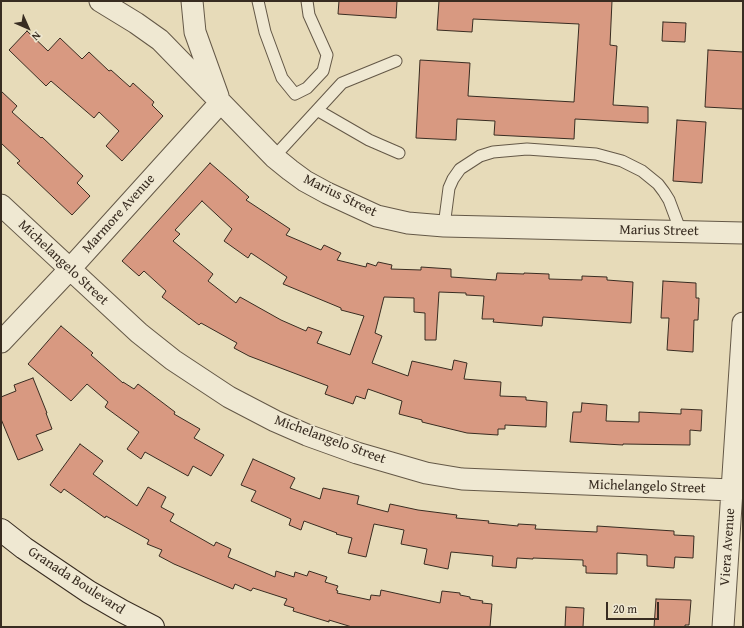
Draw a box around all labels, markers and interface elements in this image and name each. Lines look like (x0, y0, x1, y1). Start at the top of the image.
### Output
north arrow (8, 8, 48, 48)
text: N (28, 28, 45, 45)
street label: Marmore Avenue (79, 171, 159, 257)
street label: Marius Street (301, 171, 379, 221)
street label: Michelangelo Street (14, 217, 112, 309)
street label: Marius Street (619, 222, 699, 240)
street label: Michelangelo Street (272, 412, 388, 468)
street label: Michelangelo Street (588, 477, 706, 497)
street label: Viera Avenue (717, 507, 739, 587)
street label: Granada Boulevard (25, 544, 127, 618)
scale bar (608, 594, 661, 620)
text: 20 m (613, 600, 637, 617)

